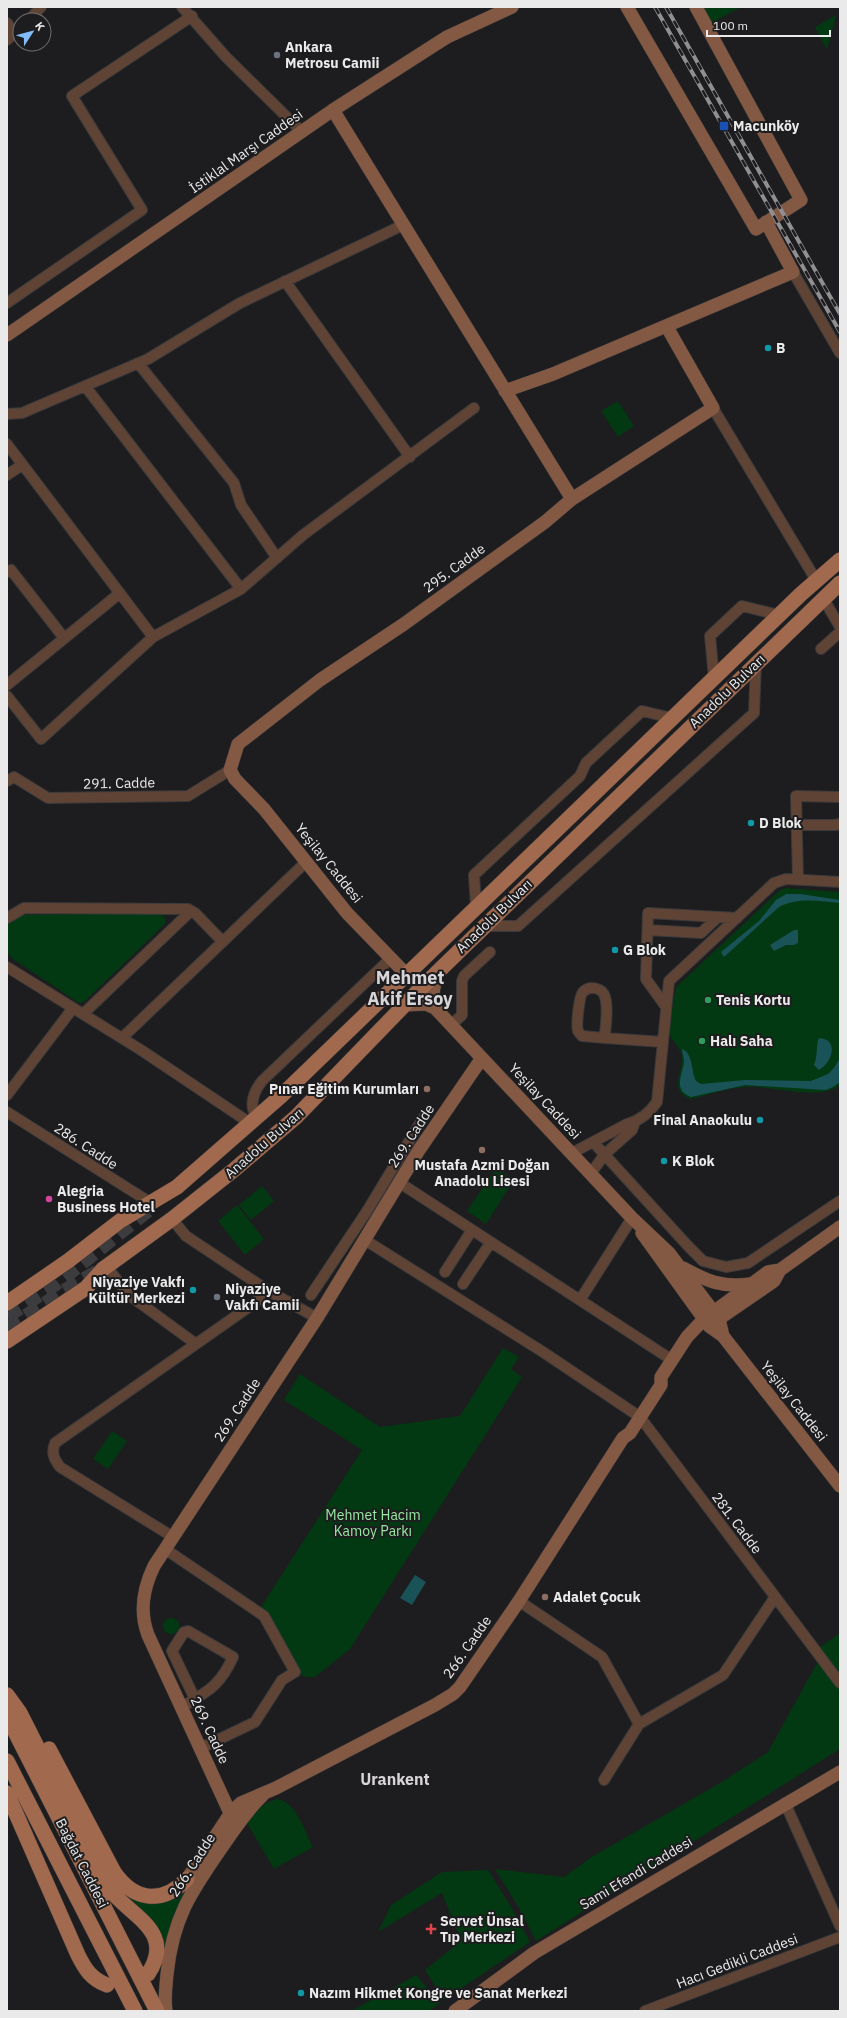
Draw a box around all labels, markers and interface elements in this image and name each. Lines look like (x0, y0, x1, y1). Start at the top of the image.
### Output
north arrow (12, 12, 52, 52)
scale bar (707, 12, 830, 38)
text: 100 m (713, 18, 748, 33)
text: K (32, 19, 48, 34)
place label: Ankara Metrosu Camii (285, 38, 380, 72)
marker: Ankara Metrosu Camii (272, 50, 282, 60)
street label: İstiklal Marşı Caddesi (186, 105, 306, 197)
place label: Macunköy (733, 117, 800, 135)
marker: Macunköy (718, 120, 730, 132)
place label: B (776, 339, 785, 357)
marker: B (763, 343, 773, 353)
street label: 295. Cadde (419, 539, 489, 597)
street label: Anadolu Bulvarı (685, 650, 769, 732)
street label: 291. Cadde (83, 773, 156, 793)
place label: D Blok (759, 814, 803, 832)
marker: D Blok (746, 818, 756, 828)
street label: Yeşilay Caddesi (291, 819, 367, 907)
street label: Anadolu Bulvarı (452, 875, 536, 957)
place label: G Blok (623, 941, 667, 959)
marker: G Blok (610, 945, 620, 955)
district label: Mehmet Akif Ersoy (367, 966, 453, 1010)
place label: Tenis Kortu (716, 991, 791, 1009)
marker: Tenis Kortu (703, 995, 713, 1005)
place label: Halı Saha (710, 1032, 773, 1050)
marker: Halı Saha (697, 1036, 707, 1046)
street label: Yeşilay Caddesi (505, 1059, 585, 1143)
place label: Pınar Eğitim Kurumları (269, 1080, 419, 1098)
marker: Pınar Eğitim Kurumları (422, 1084, 432, 1094)
street label: 269. Cadde (384, 1100, 438, 1171)
street label: Anadolu Bulvarı (221, 1104, 307, 1182)
place label: Final Anaokulu (653, 1111, 752, 1129)
marker: Final Anaokulu (755, 1115, 765, 1125)
street label: 286. Cadde (51, 1119, 122, 1173)
marker: Mustafa Azmi Doğan Anadolu Lisesi (477, 1145, 487, 1155)
place label: K Blok (672, 1152, 716, 1170)
place label: Mustafa Azmi Doğan Anadolu Lisesi (414, 1156, 550, 1190)
marker: K Blok (659, 1156, 669, 1166)
place label: Alegria Business Hotel (57, 1182, 155, 1216)
marker: Alegria Business Hotel (44, 1194, 54, 1204)
place label: Niyaziye Vakfı Kültür Merkezi (89, 1273, 185, 1307)
place label: Niyaziye Vakfı Camii (225, 1280, 300, 1314)
marker: Niyaziye Vakfı Kültür Merkezi (188, 1285, 198, 1295)
marker: Niyaziye Vakfı Camii (212, 1292, 222, 1302)
street label: Yeşilay Caddesi (757, 1357, 831, 1445)
street label: 269. Cadde (210, 1374, 264, 1445)
street label: 281. Cadde (708, 1489, 766, 1558)
park label: Mehmet Hacim Kamoy Parkı (325, 1506, 421, 1540)
place label: Adalet Çocuk (553, 1588, 641, 1606)
marker: Adalet Çocuk (540, 1592, 550, 1602)
street label: 266. Cadde (439, 1612, 495, 1682)
street label: 269. Cadde (187, 1693, 234, 1767)
district label: Urankent (360, 1769, 430, 1789)
street label: Bağdat Caddesi (52, 1815, 112, 1911)
street label: 266. Cadde (165, 1829, 219, 1900)
street label: Sami Efendi Caddesi (576, 1832, 696, 1914)
place label: Servet Ünsal Tıp Merkezi (440, 1912, 524, 1946)
marker: Servet Ünsal Tıp Merkezi (425, 1923, 437, 1935)
street label: Hacı Gedikli Caddesi (674, 1930, 800, 1992)
place label: Nazım Hikmet Kongre ve Sanat Merkezi (309, 1984, 568, 2002)
marker: Nazım Hikmet Kongre ve Sanat Merkezi (296, 1988, 306, 1998)

